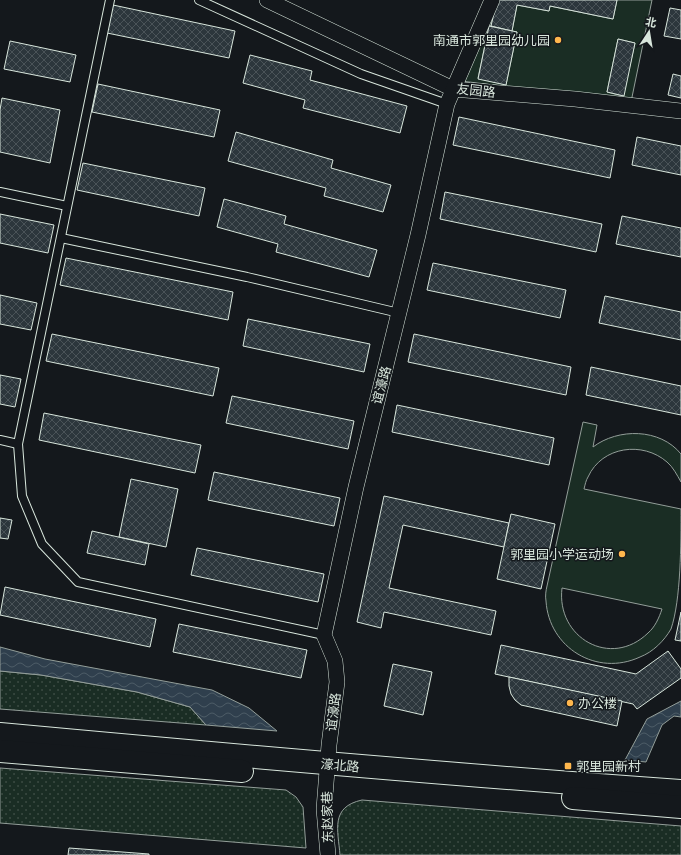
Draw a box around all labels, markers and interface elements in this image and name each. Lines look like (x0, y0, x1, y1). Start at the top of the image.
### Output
north arrow (629, 12, 669, 52)
text: 北 (644, 14, 658, 30)
place label: 南通市郭里园幼儿园 (433, 32, 550, 48)
marker: 南通市郭里园幼儿园 (553, 35, 563, 45)
street label: 友园路 (456, 80, 496, 100)
street label: 谊濠路 (368, 364, 394, 406)
place label: 郭里园小学运动场 (510, 546, 614, 562)
marker: 郭里园小学运动场 (617, 549, 627, 559)
street label: 谊濠路 (323, 692, 343, 732)
place label: 办公楼 (578, 695, 617, 711)
marker: 办公楼 (565, 698, 575, 708)
street label: 濠北路 (320, 755, 360, 775)
place label: 郭里园新村 (576, 758, 641, 774)
marker: 郭里园新村 (563, 761, 573, 771)
street label: 东赵家巷 (319, 791, 335, 843)

